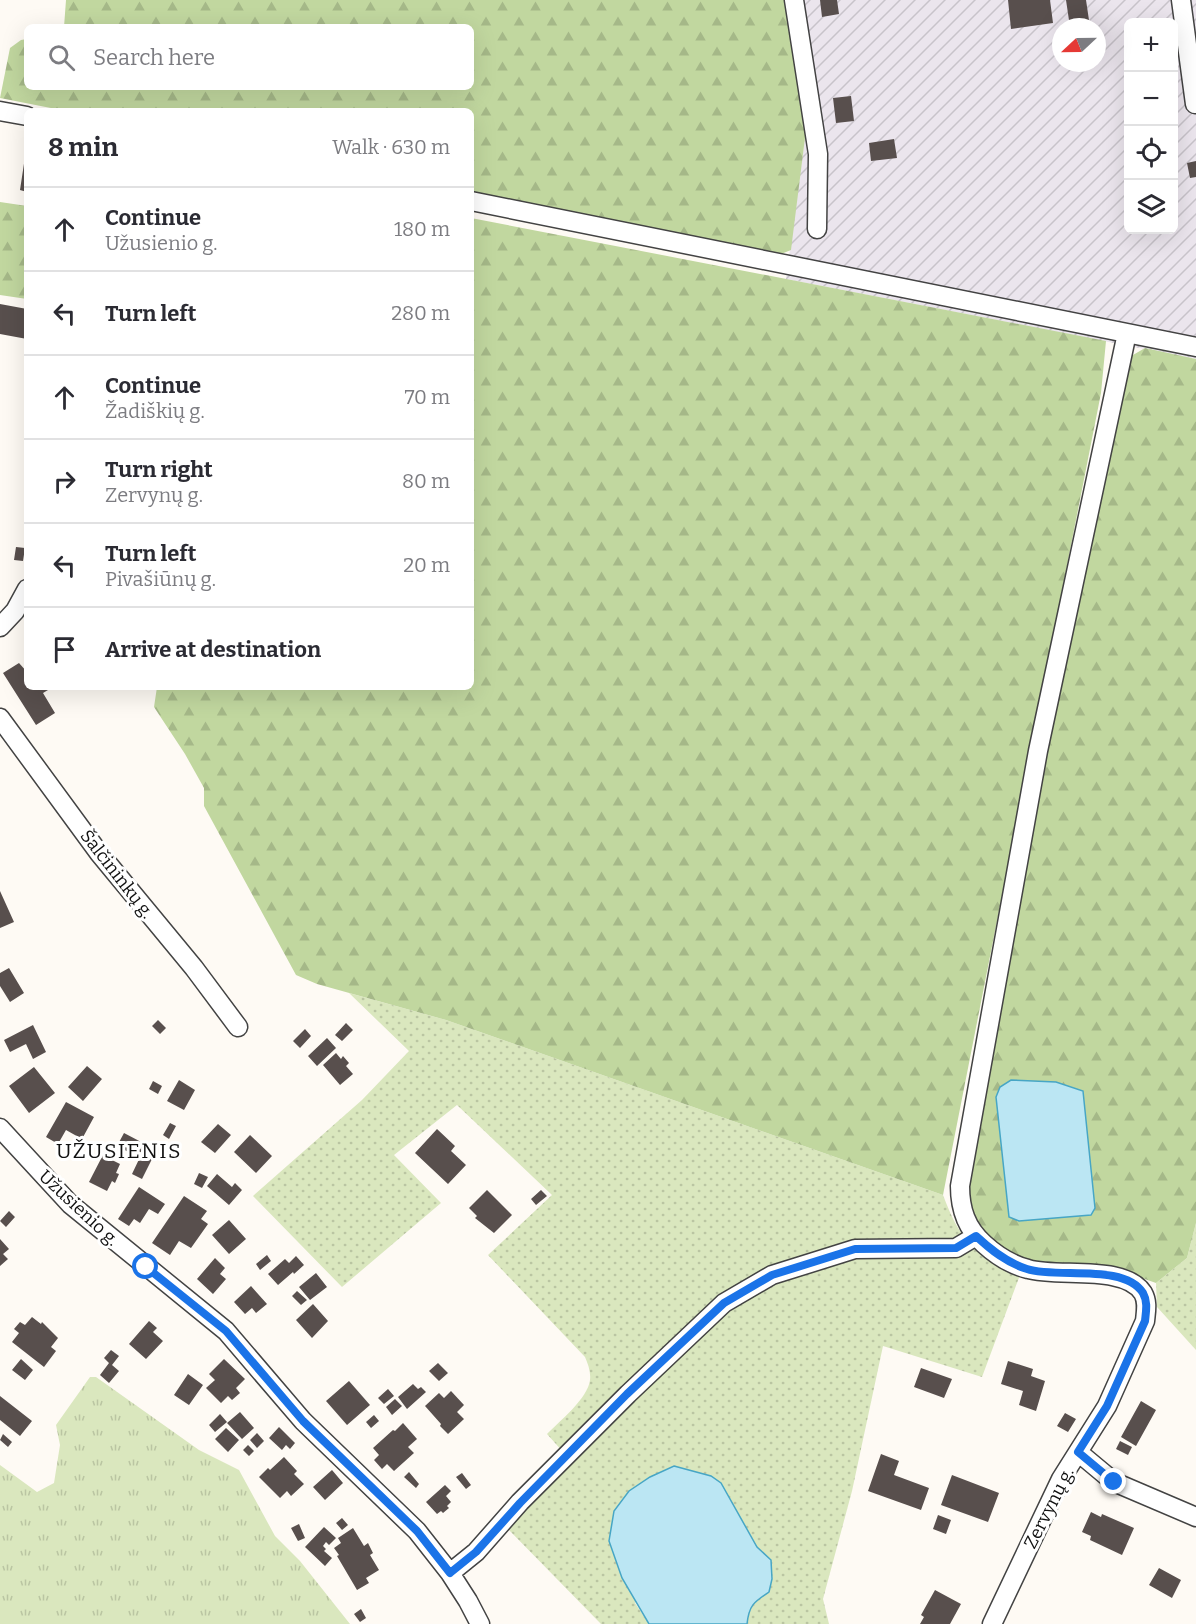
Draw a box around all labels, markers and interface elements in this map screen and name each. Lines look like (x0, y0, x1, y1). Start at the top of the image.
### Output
north arrow (1052, 18, 1106, 72)
map controls (1124, 18, 1178, 234)
button: + (1124, 18, 1178, 72)
search box (24, 24, 474, 90)
icon: search (45, 41, 78, 74)
text: Search here (93, 44, 215, 71)
button: − (1124, 72, 1178, 126)
button: locate (1124, 126, 1178, 180)
text: 8 min (48, 132, 118, 163)
text: Walk · 630 m (332, 135, 450, 159)
button: layers (1124, 180, 1178, 234)
text: Continue (105, 204, 201, 231)
icon: ahead (48, 213, 81, 246)
text: 180 m (394, 217, 450, 241)
text: Užusienio g. (105, 231, 218, 255)
icon: left (48, 297, 81, 330)
text: Turn left (105, 300, 197, 327)
text: 280 m (391, 301, 450, 325)
text: Continue (105, 372, 201, 399)
icon: ahead (48, 381, 81, 414)
text: 70 m (404, 385, 450, 409)
text: Žadiškių g. (105, 399, 205, 423)
text: Turn right (105, 456, 213, 483)
icon: right (48, 465, 81, 498)
text: 80 m (402, 469, 450, 493)
text: Zervynų g. (105, 483, 203, 507)
text: Turn left (105, 540, 197, 567)
icon: left (48, 549, 81, 582)
text: 20 m (403, 553, 450, 577)
text: Pivašiūnų g. (105, 567, 216, 591)
icon: arrive (48, 633, 81, 666)
text: Arrive at destination (105, 636, 321, 663)
street label: Šalčininkų g. (76, 825, 158, 923)
district label: UŽUSIENIS (56, 1138, 182, 1164)
street label: Užusienio g. (34, 1165, 124, 1251)
route start (132, 1253, 158, 1279)
street label: Zervynų g. (1019, 1464, 1079, 1552)
route end (1100, 1468, 1126, 1494)

